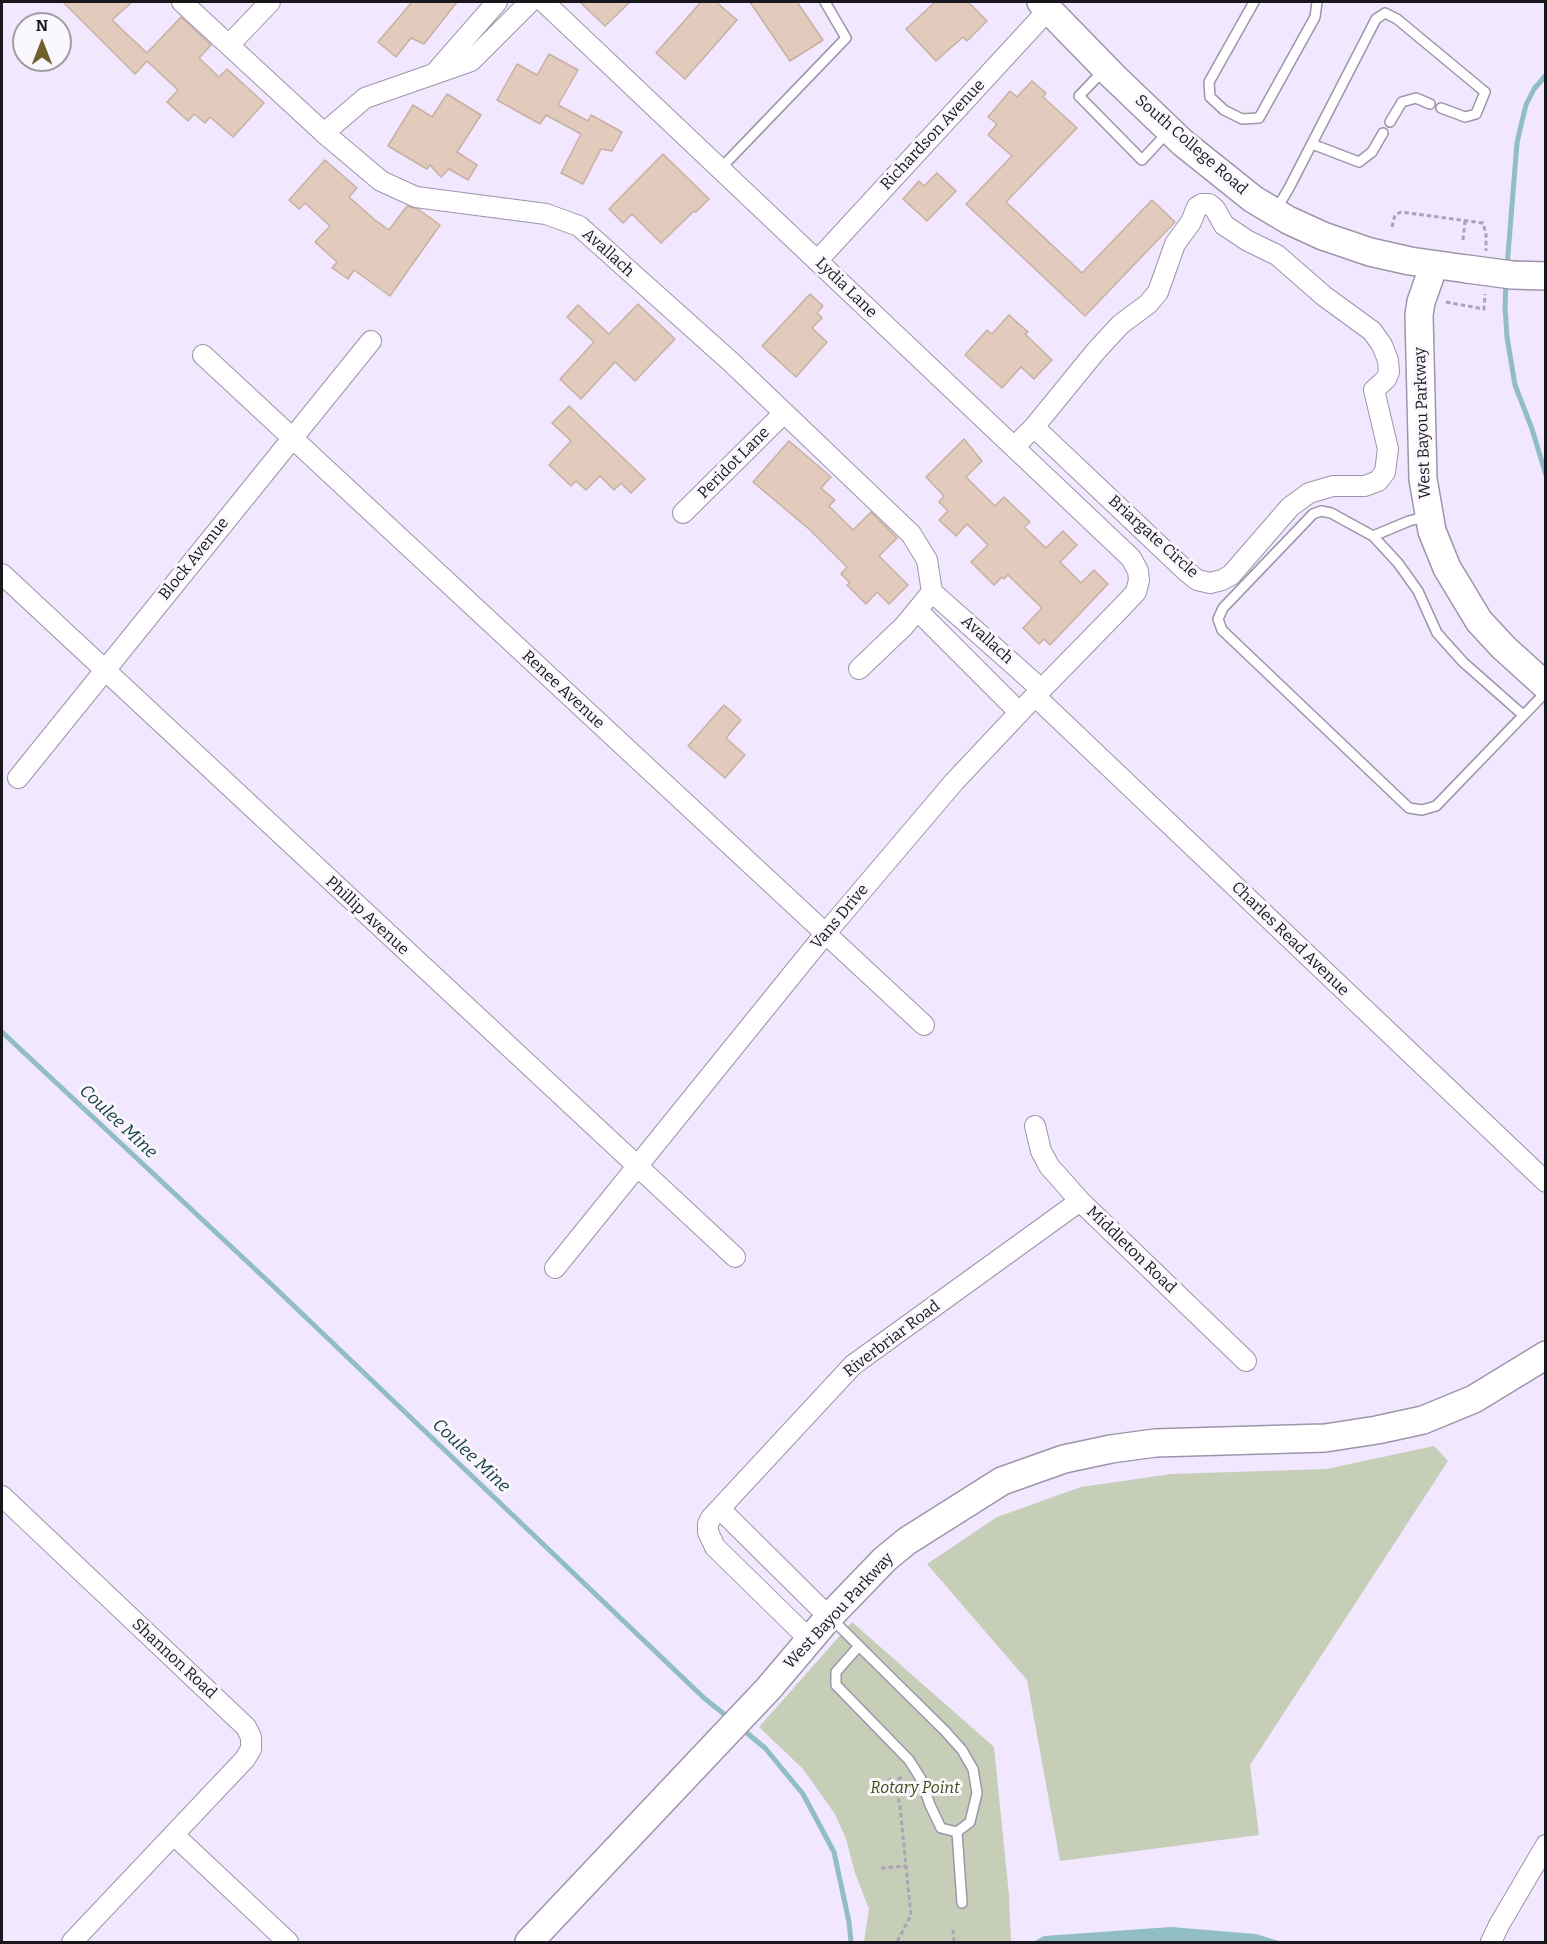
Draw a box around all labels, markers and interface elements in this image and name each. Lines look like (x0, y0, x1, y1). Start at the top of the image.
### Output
north arrow (12, 12, 72, 72)
text: N (36, 16, 48, 35)
street label: Richardson Avenue (877, 76, 989, 194)
street label: South College Road (1131, 91, 1251, 199)
street label: Avallach (578, 225, 638, 281)
street label: Lydia Lane (811, 254, 881, 322)
street label: West Bayou Parkway (1411, 347, 1435, 499)
street label: Peridot Lane (694, 423, 774, 503)
street label: Briargate Circle (1104, 492, 1202, 582)
street label: Block Avenue (155, 514, 233, 604)
street label: Avallach (957, 612, 1017, 668)
street label: Renee Avenue (518, 647, 608, 733)
street label: Phillip Avenue (321, 872, 413, 960)
street label: Charles Read Avenue (1227, 878, 1353, 1000)
street label: Vans Drive (807, 881, 873, 953)
water label: Coulee Mine (75, 1080, 161, 1164)
street label: Middleton Road (1082, 1202, 1180, 1298)
street label: Riverbriar Road (840, 1296, 944, 1382)
water label: Coulee Mine (428, 1414, 514, 1498)
street label: West Bayou Parkway (780, 1549, 898, 1673)
street label: Shannon Road (128, 1615, 220, 1703)
park label: Rotary Point (870, 1779, 960, 1799)

